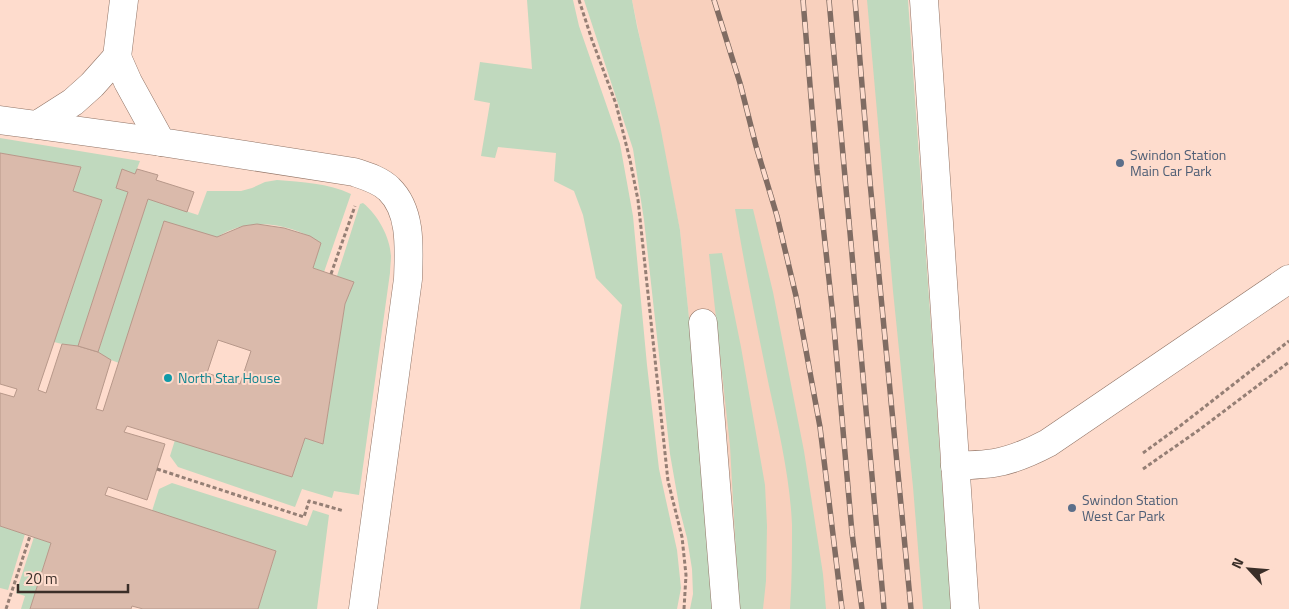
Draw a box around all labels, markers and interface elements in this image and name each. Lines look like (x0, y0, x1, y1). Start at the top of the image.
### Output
place label: Swindon Station Main Car Park (1130, 144, 1226, 181)
marker: Swindon Station Main Car Park (1114, 157, 1126, 169)
place label: North Star House (178, 367, 280, 388)
marker: North Star House (162, 372, 174, 384)
place label: Swindon Station West Car Park (1082, 489, 1178, 526)
marker: Swindon Station West Car Park (1066, 502, 1078, 514)
north arrow (1224, 544, 1274, 594)
text: N (1225, 554, 1248, 572)
scale bar (18, 562, 128, 594)
text: 20 m (25, 567, 58, 590)

